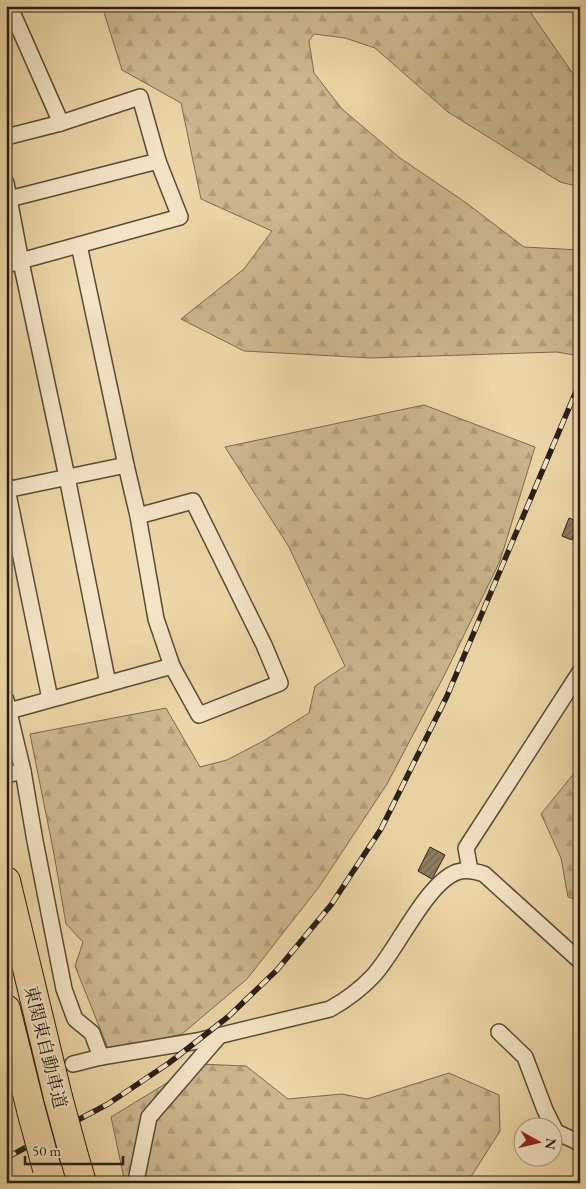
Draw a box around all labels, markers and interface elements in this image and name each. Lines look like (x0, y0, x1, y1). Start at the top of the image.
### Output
street label: 東関東自動車道 (20, 983, 72, 1111)
north arrow (514, 1116, 564, 1166)
scale bar (25, 1134, 122, 1166)
text: N (541, 1137, 561, 1151)
text: 50 m (32, 1141, 61, 1160)

